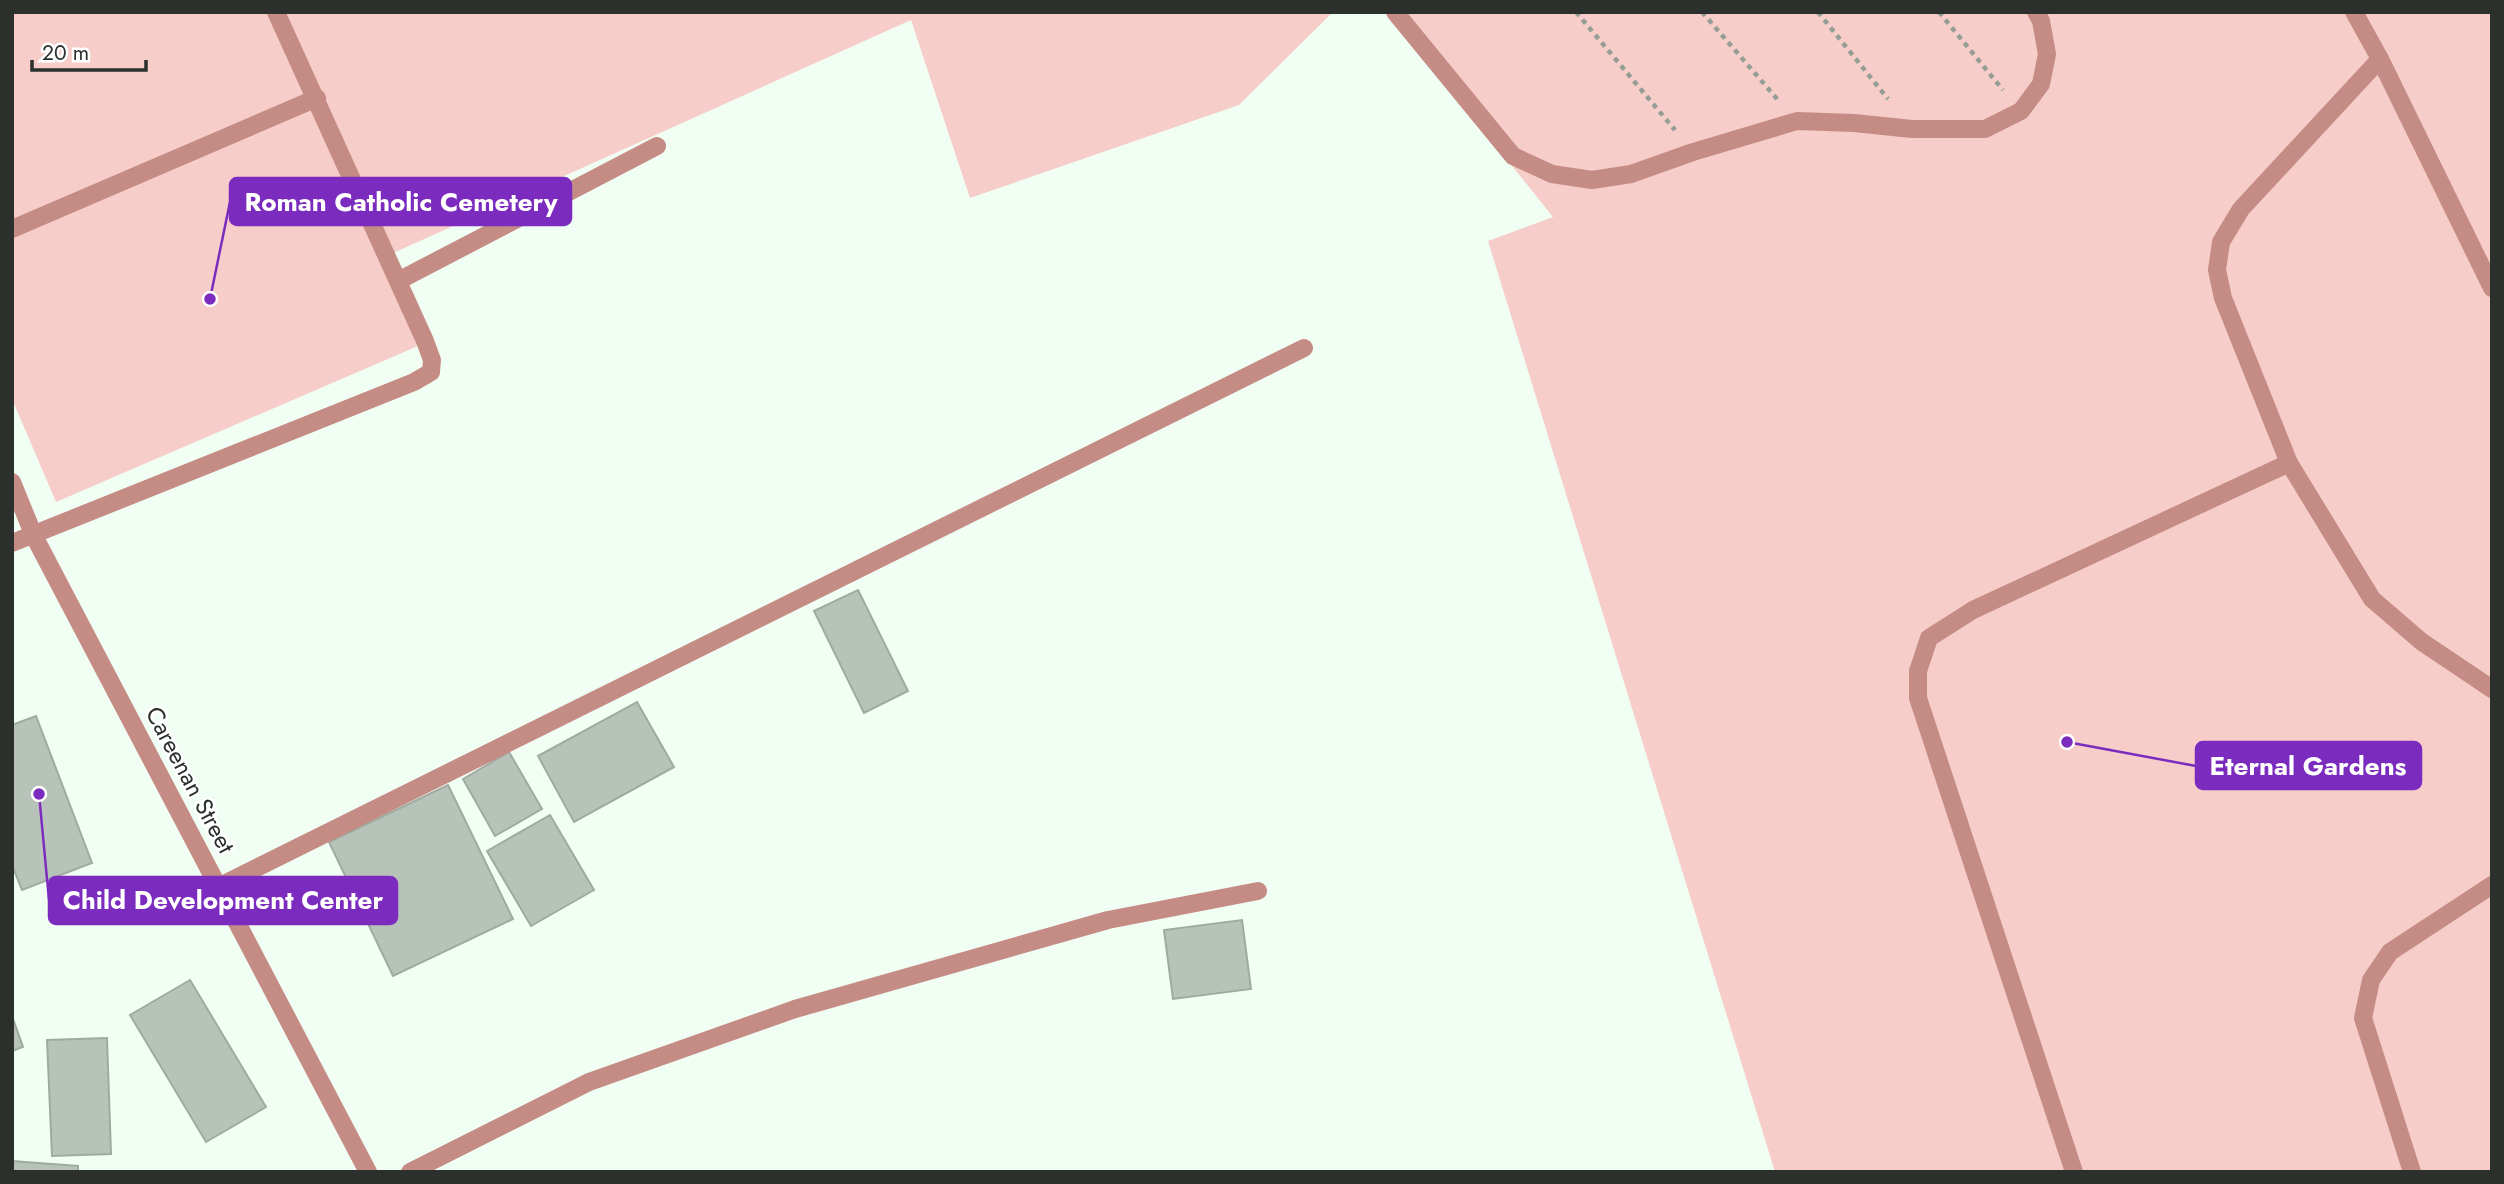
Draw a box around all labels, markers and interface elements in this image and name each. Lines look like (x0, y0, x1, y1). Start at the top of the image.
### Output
scale bar (32, 28, 145, 72)
text: 20 m (42, 38, 89, 68)
callout: Roman Catholic Cemetery (230, 178, 571, 225)
text: Roman Catholic Cemetery (244, 183, 558, 221)
street label: Careenan Street (137, 700, 244, 860)
callout: Eternal Gardens (2196, 742, 2421, 789)
text: Eternal Gardens (2210, 747, 2407, 785)
callout: Child Development Center (49, 877, 397, 924)
text: Child Development Center (63, 881, 384, 919)

